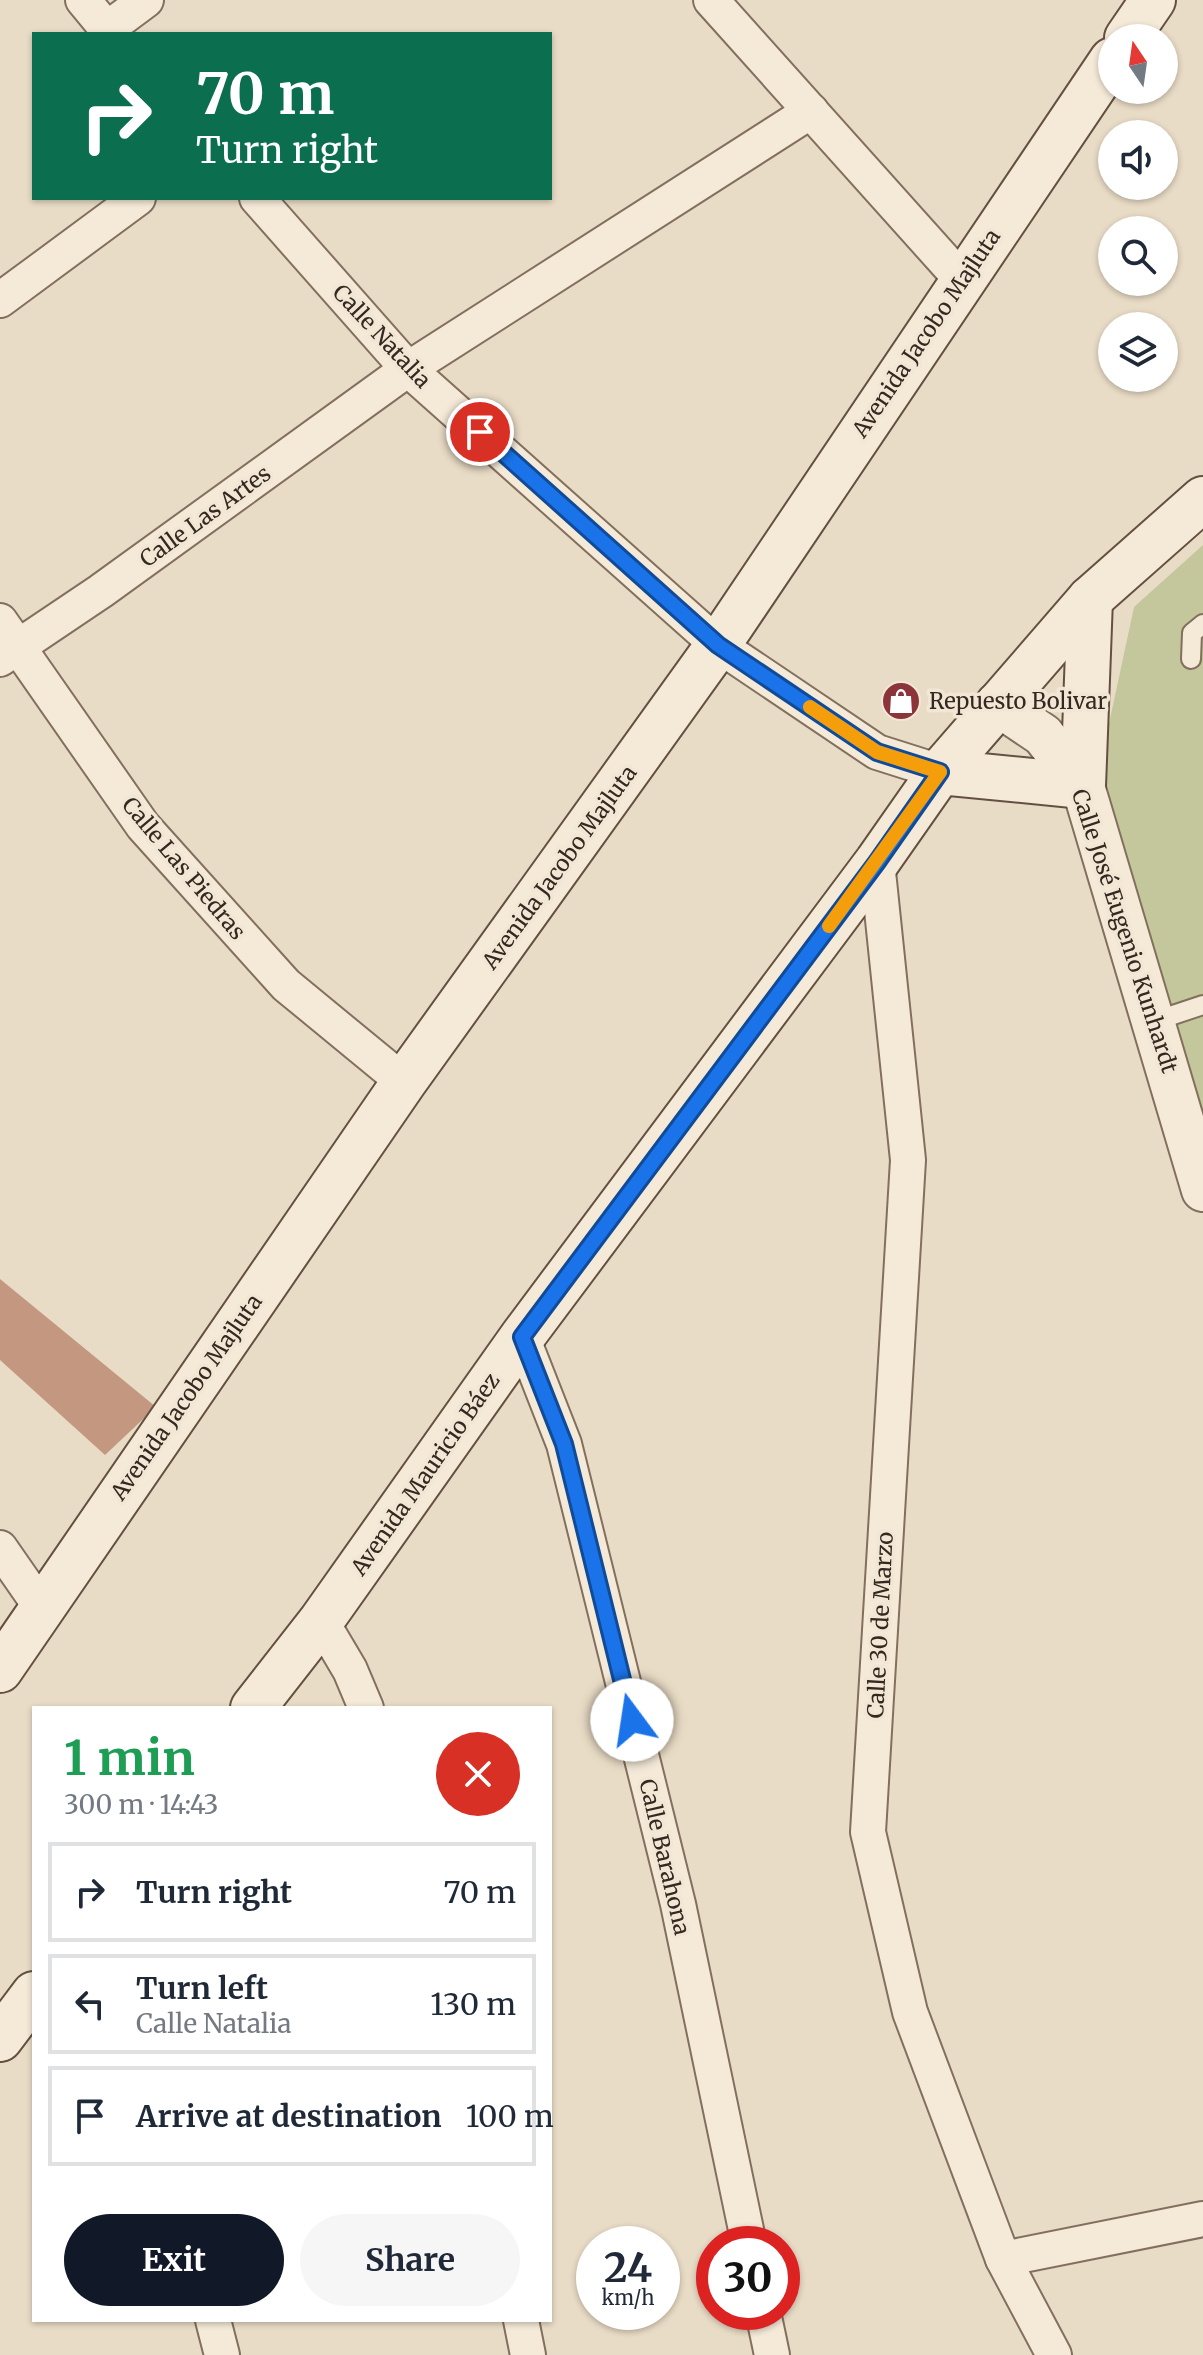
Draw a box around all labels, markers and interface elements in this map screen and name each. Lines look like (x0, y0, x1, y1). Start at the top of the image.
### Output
north arrow (1098, 24, 1178, 104)
map controls (1098, 24, 1178, 392)
text: 70 m (196, 59, 334, 129)
icon: right (64, 64, 168, 168)
button: sound (1098, 120, 1178, 200)
text: Turn right (196, 128, 378, 173)
button: search (1098, 216, 1178, 296)
street label: Avenida Jacobo Majluta (845, 223, 1006, 443)
street label: Calle Natalia (327, 278, 437, 394)
button: layers (1098, 312, 1178, 392)
pin (446, 398, 514, 466)
icon: arrive (458, 410, 502, 454)
street label: Calle Las Artes (134, 459, 276, 573)
shop icon: Repuesto Bolivar (880, 680, 922, 722)
place label: Repuesto Bolivar (929, 687, 1107, 715)
street label: Avenida Jacobo Majluta (475, 759, 643, 975)
street label: Calle José Eugenio Kunhardt (1066, 785, 1184, 1077)
street label: Calle Las Piedras (116, 791, 252, 945)
street label: Avenida Jacobo Majluta (104, 1288, 268, 1506)
street label: Avenida Mauricio Báez (344, 1367, 505, 1581)
street label: Calle 30 de Marzo (861, 1531, 899, 1719)
position arrow (590, 1678, 674, 1762)
text: 1 min (64, 1728, 195, 1788)
button: close (436, 1732, 520, 1816)
street label: Calle Barahona (633, 1776, 697, 1938)
text: 300 m · 14:43 (64, 1788, 218, 1821)
icon: right (68, 1870, 112, 1914)
text: Turn right (136, 1873, 292, 1911)
text: 70 m (443, 1873, 516, 1911)
text: Turn left (136, 1969, 268, 2007)
icon: left (68, 1982, 112, 2026)
text: 130 m (430, 1985, 516, 2023)
text: Calle Natalia (136, 2007, 291, 2040)
icon: arrive (68, 2094, 112, 2138)
text: Arrive at destination (136, 2097, 442, 2135)
text: 100 m (466, 2097, 554, 2135)
button: Exit (64, 2214, 284, 2306)
button: Share (300, 2214, 520, 2306)
speed limit sign: 30 (696, 2226, 800, 2330)
text: 24 (604, 2243, 652, 2293)
text: km/h (602, 2285, 654, 2310)

